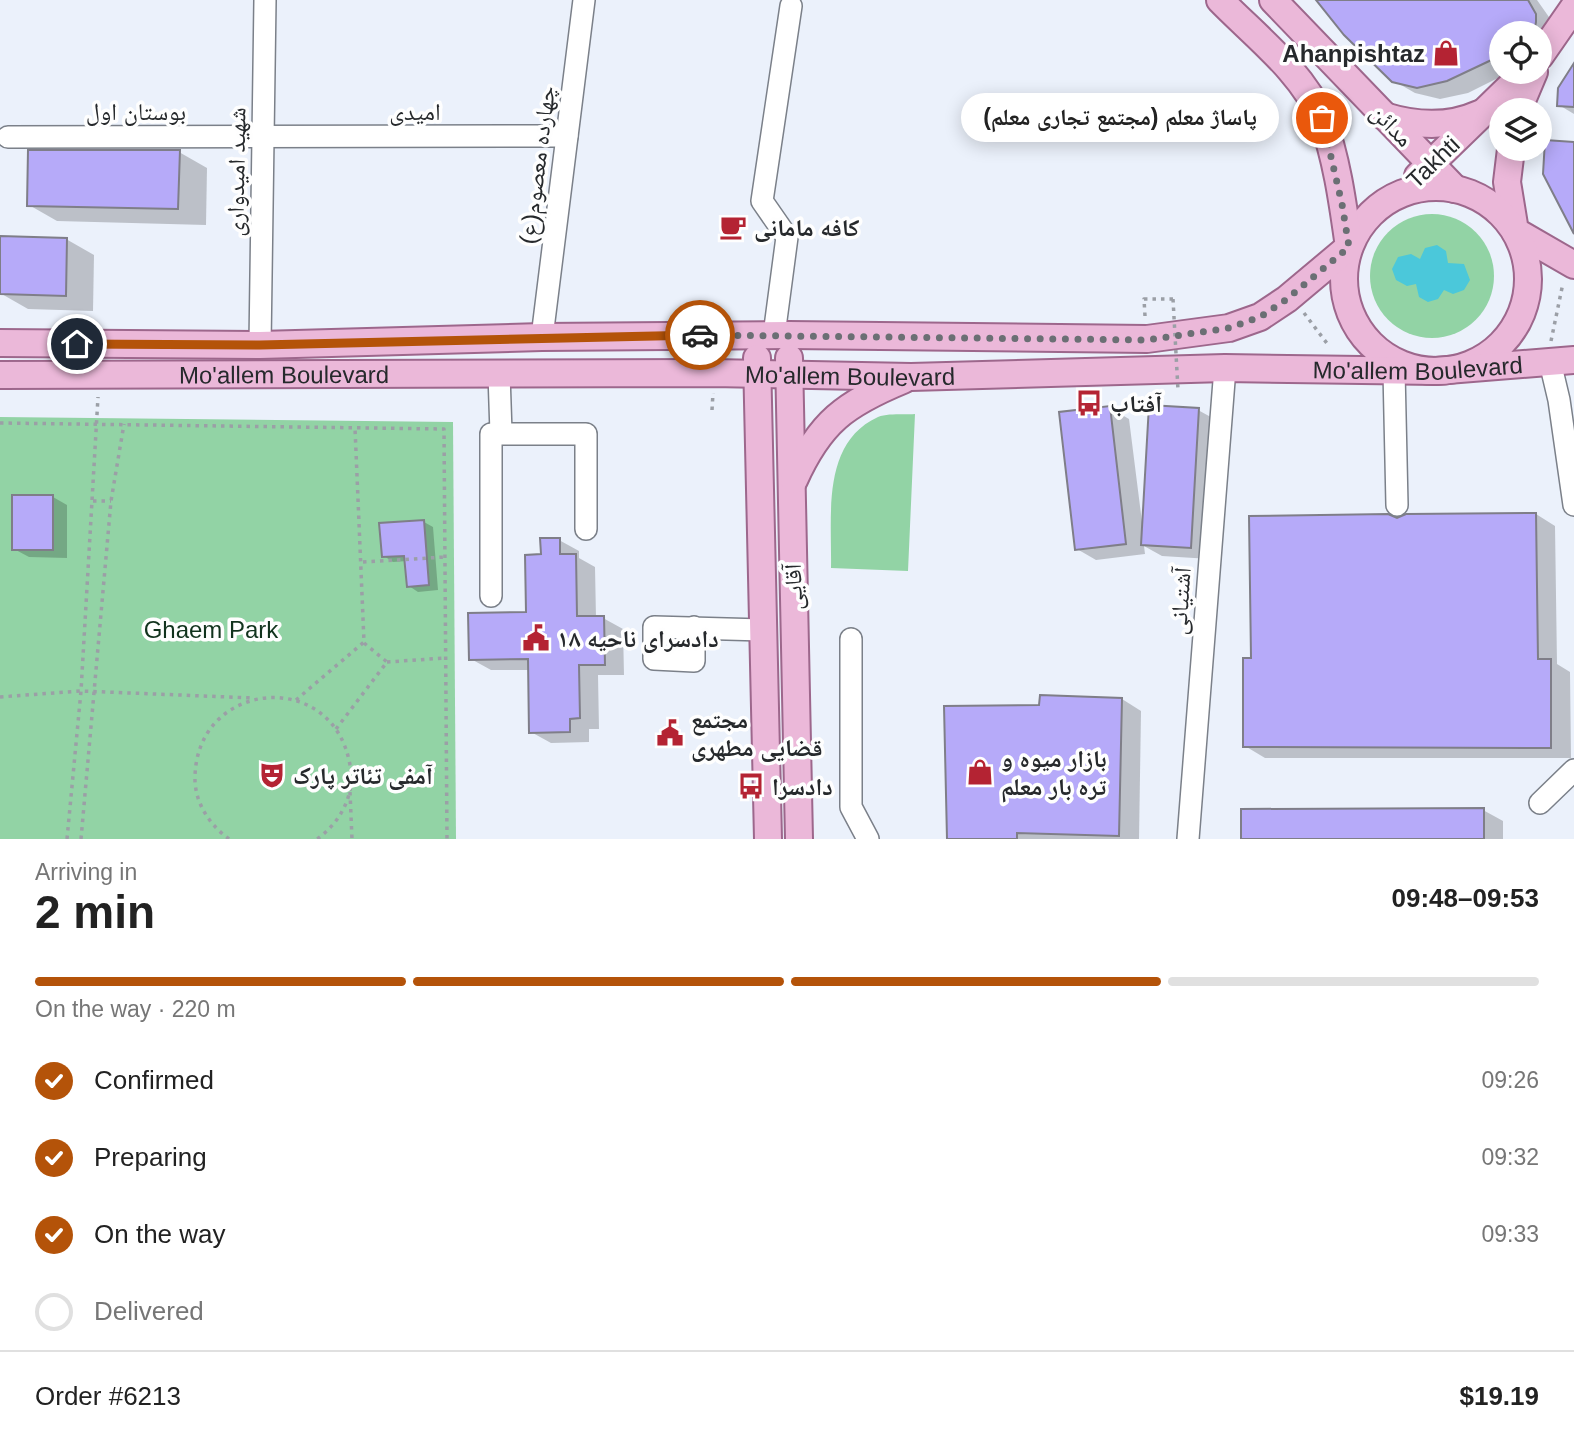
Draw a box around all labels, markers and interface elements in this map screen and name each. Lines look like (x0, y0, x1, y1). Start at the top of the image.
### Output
map controls (1489, 21, 1552, 161)
button: locate (1489, 21, 1552, 84)
shop icon: Ahanpishtaz (1431, 38, 1461, 68)
place label: Ahanpishtaz (1282, 40, 1425, 67)
street label: چهارده معصوم(ع) (514, 84, 563, 246)
pin (1292, 88, 1352, 148)
callout: پاساژ معلم (مجتمع تجاری معلم) (962, 94, 1280, 142)
street label: بوستان اول (86, 98, 186, 126)
street label: امیدی (389, 98, 441, 126)
street label: مدائن (1365, 98, 1419, 153)
button: layers (1489, 98, 1552, 161)
icon: bag (1303, 99, 1341, 137)
text: پاساژ معلم (مجتمع تجاری معلم) (983, 104, 1257, 130)
street label: شهيد امیدواری (221, 107, 252, 237)
street label: Takhti (1401, 131, 1465, 193)
cafe icon: کافه مامانی (718, 212, 748, 242)
place label: کافه مامانی (754, 214, 860, 242)
courier (665, 300, 735, 370)
pin (47, 314, 107, 374)
icon: car (681, 316, 719, 354)
icon: home (58, 325, 96, 363)
street label: Mo'allem Boulevard (1313, 351, 1524, 385)
street label: Mo'allem Boulevard (179, 360, 389, 388)
street label: Mo'allem Boulevard (745, 360, 955, 391)
bus stop icon: آفتاب (1074, 388, 1104, 418)
place label: آفتاب (1110, 390, 1162, 417)
street label: آقایی (779, 562, 808, 611)
street label: آشتیانی (1164, 565, 1197, 636)
park label: Ghaem Park (144, 616, 279, 643)
public building icon: دادسرای ناحیه ۱۸ (521, 623, 551, 653)
place label: دادسرای ناحیه ۱۸ (557, 625, 719, 653)
place label: مجتمع قضایی مطهری (691, 706, 823, 762)
public building icon: مجتمع قضایی مطهری (655, 718, 685, 748)
place label: بازار میوه و تره بار معلم (1001, 745, 1107, 803)
shop icon: بازار میوه و تره بار معلم (965, 757, 995, 787)
theatre icon: آمفی تئاتر پارک (257, 760, 287, 790)
place label: آمفی تئاتر پارک (293, 762, 433, 790)
bus stop icon: دادسرا (736, 771, 766, 801)
place label: دادسرا (772, 773, 833, 800)
text: Arriving in (35, 859, 137, 885)
text: 09:48–09:53 (1392, 883, 1539, 913)
text: 2 min (35, 886, 155, 938)
text: On the way · 220 m (35, 996, 236, 1022)
icon: check (35, 1062, 73, 1100)
text: Confirmed (94, 1065, 214, 1095)
text: 09:26 (1481, 1067, 1539, 1093)
icon: check (35, 1139, 73, 1177)
text: Preparing (94, 1142, 207, 1172)
text: 09:32 (1481, 1144, 1539, 1170)
icon: check (35, 1216, 73, 1254)
text: On the way (94, 1219, 226, 1249)
text: 09:33 (1481, 1221, 1539, 1247)
text: Delivered (94, 1296, 204, 1326)
text: Order #6213 (35, 1381, 181, 1411)
text: $19.19 (1459, 1381, 1539, 1411)

